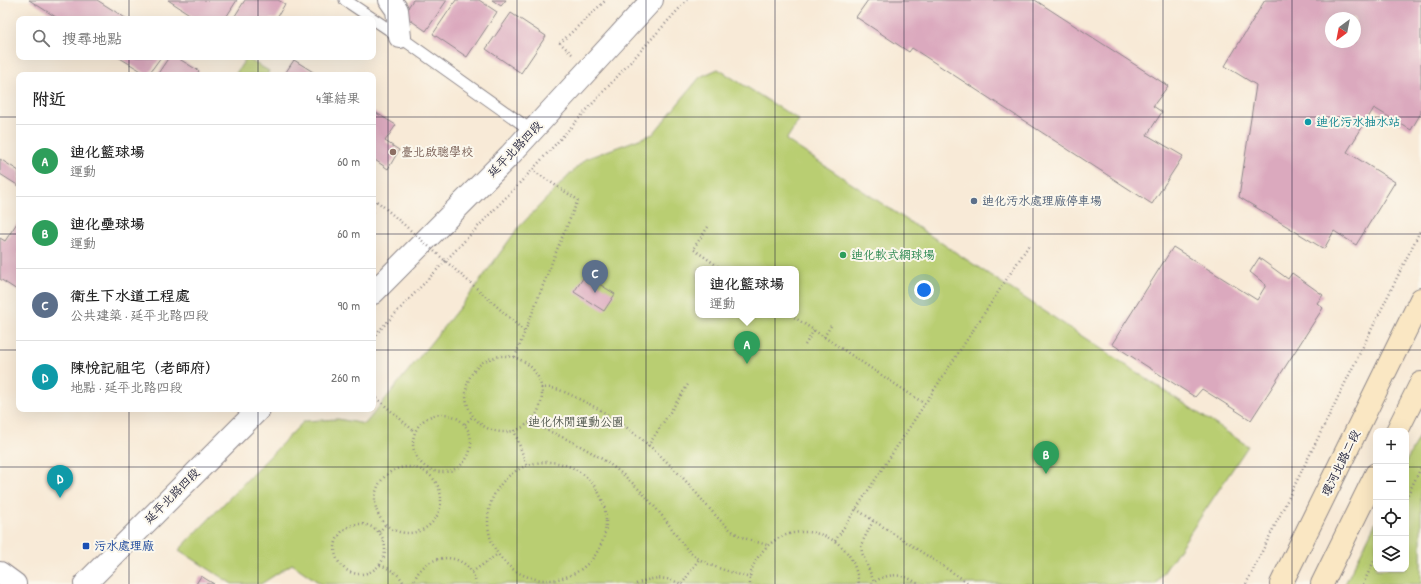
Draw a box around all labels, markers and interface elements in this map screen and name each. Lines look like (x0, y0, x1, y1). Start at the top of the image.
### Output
north arrow (1325, 12, 1361, 48)
search box (16, 16, 376, 60)
icon: search (30, 27, 52, 49)
text: 搜尋地點 (62, 28, 122, 49)
text: 附近 (32, 87, 66, 110)
text: 4筆結果 (316, 89, 360, 107)
place label: 迪化污水抽水站 (1316, 113, 1400, 130)
street label: 延平北路四段 (484, 117, 546, 180)
marker: 迪化污水抽水站 (1303, 117, 1313, 127)
text: 迪化籃球場 (70, 141, 145, 162)
place label: 臺北啟聰學校 (401, 143, 473, 160)
marker: 臺北啟聰學校 (388, 147, 398, 157)
text: A (42, 152, 48, 170)
text: 60 m (337, 152, 360, 170)
text: 運動 (70, 162, 96, 180)
place label: 迪化汚水處理廠停車場 (982, 192, 1102, 209)
marker: 迪化汚水處理廠停車場 (969, 196, 979, 206)
text: 迪化壘球場 (70, 213, 145, 234)
text: B (42, 224, 48, 242)
text: 60 m (337, 224, 360, 242)
text: 運動 (70, 234, 96, 252)
place label: 迪化軟式網球場 (851, 246, 935, 263)
marker: 迪化軟式網球場 (838, 250, 848, 260)
pin: C (582, 260, 608, 293)
popup (695, 266, 799, 318)
text: 迪化籃球場 (709, 273, 785, 294)
your location (914, 280, 934, 300)
text: 衛生下水道工程處 (70, 285, 190, 306)
text: 運動 (709, 294, 736, 312)
text: C (41, 296, 49, 314)
text: 90 m (338, 296, 360, 314)
text: 公共建築 · 延平北路四段 (70, 306, 209, 324)
pin: A (734, 331, 760, 364)
text: 陳悅記祖宅（老師府） (70, 357, 220, 378)
text: D (42, 368, 48, 386)
text: 260 m (331, 368, 360, 386)
text: 地點 · 延平北路四段 (70, 378, 183, 396)
park label: 迪化休閒運動公園 (528, 413, 624, 430)
street label: 環河北路二段 (1317, 427, 1364, 499)
map controls (1373, 428, 1409, 572)
button: + (1373, 428, 1409, 464)
pin: B (1033, 441, 1059, 474)
street label: 延平北路四段 (140, 464, 203, 527)
button: − (1373, 464, 1409, 500)
pin: D (47, 465, 73, 498)
button: locate (1373, 500, 1409, 536)
button: layers (1373, 536, 1409, 572)
place label: 污水處理廠 (94, 537, 154, 554)
marker: 污水處理廠 (81, 541, 91, 551)

